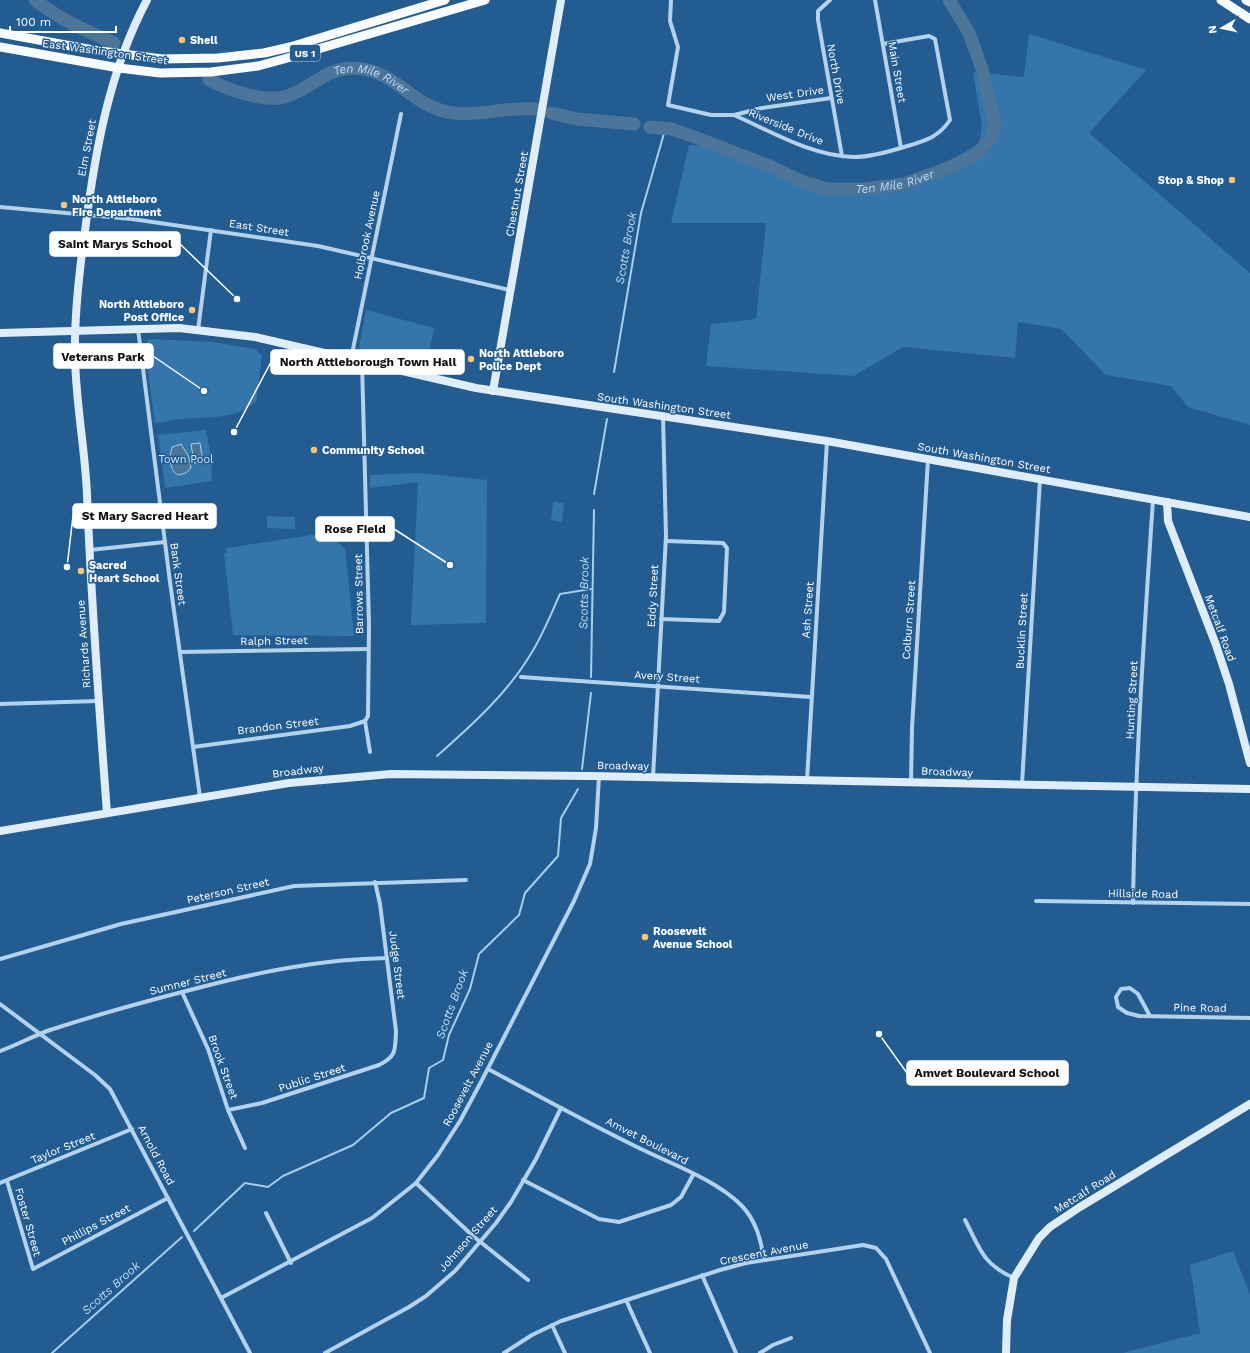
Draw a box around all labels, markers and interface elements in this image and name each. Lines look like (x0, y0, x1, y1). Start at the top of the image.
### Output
scale bar (10, 8, 116, 34)
north arrow (1202, 8, 1242, 48)
text: 100 m (16, 15, 51, 29)
text: N (1206, 24, 1220, 35)
place label: Shell (190, 34, 218, 47)
marker: Shell (177, 35, 187, 45)
street label: East Washington Street (41, 37, 169, 67)
street label: Main Street (885, 40, 909, 104)
street label: North Drive (824, 43, 848, 105)
road number: US 1 (290, 45, 320, 61)
water label: Ten Mile River (331, 61, 413, 98)
street label: West Drive (765, 84, 825, 104)
street label: Riverside Drive (747, 106, 825, 148)
street label: Elm Street (75, 118, 99, 178)
street label: Chestnut Street (503, 150, 531, 238)
water label: Ten Mile River (855, 166, 937, 196)
place label: Stop & Shop (1158, 174, 1224, 187)
marker: Stop & Shop (1227, 175, 1237, 185)
street label: Holbrook Avenue (351, 189, 383, 281)
place label: North Attleboro Fire Department (72, 193, 162, 219)
marker: North Attleboro Fire Department (59, 200, 69, 210)
water label: Scotts Brook (613, 210, 639, 285)
street label: East Street (228, 217, 290, 239)
callout: Saint Marys School (50, 232, 180, 256)
text: Saint Marys School (58, 237, 172, 251)
place label: North Attleboro Post Office (99, 298, 184, 324)
marker: North Attleboro Post Office (187, 305, 197, 315)
callout: Veterans Park (54, 344, 153, 368)
place label: North Attleboro Police Dept (479, 347, 564, 373)
text: Veterans Park (61, 350, 145, 364)
callout: North Attleborough Town Hall (271, 350, 464, 374)
marker: North Attleboro Police Dept (466, 354, 476, 364)
text: North Attleborough Town Hall (280, 355, 456, 369)
street label: South Washington Street (596, 390, 732, 422)
street label: South Washington Street (917, 440, 1052, 476)
place label: Community School (322, 444, 425, 457)
marker: Community School (309, 445, 319, 455)
park label: Town Pool (159, 453, 214, 466)
callout: St Mary Sacred Heart (73, 504, 216, 528)
text: St Mary Sacred Heart (82, 509, 209, 523)
callout: Rose Field (316, 517, 394, 541)
text: Rose Field (324, 522, 386, 536)
street label: Bank Street (167, 542, 189, 607)
street label: Barrows Street (352, 553, 366, 634)
water label: Scotts Brook (576, 556, 592, 630)
place label: Sacred Heart School (89, 559, 160, 585)
street label: Eddy Street (645, 564, 661, 628)
marker: Sacred Heart School (76, 566, 86, 576)
street label: Colburn Street (900, 580, 918, 660)
street label: Ash Street (800, 581, 816, 639)
street label: Bucklin Street (1014, 592, 1031, 669)
street label: Metcalf Road (1202, 593, 1238, 663)
street label: Richards Avenue (74, 599, 94, 689)
street label: Ralph Street (240, 634, 308, 648)
street label: Hunting Street (1123, 660, 1141, 740)
street label: Avery Street (634, 668, 701, 686)
street label: Brandon Street (237, 715, 320, 737)
street label: Broadway (597, 759, 649, 773)
street label: Broadway (271, 761, 325, 781)
street label: Broadway (921, 765, 973, 779)
street label: Peterson Street (186, 875, 271, 907)
street label: Hillside Road (1108, 887, 1178, 901)
place label: Roosevelt Avenue School (653, 925, 733, 951)
street label: Judge Street (386, 930, 408, 1000)
marker: Roosevelt Avenue School (640, 932, 650, 942)
street label: Sumner Street (148, 966, 228, 998)
water label: Scotts Brook (433, 967, 471, 1041)
street label: Pine Road (1173, 1001, 1227, 1015)
street label: Brook Street (205, 1033, 241, 1101)
street label: Roosevelt Avenue (440, 1039, 496, 1129)
street label: Public Street (277, 1061, 348, 1095)
callout: Amvet Boulevard School (907, 1061, 1068, 1085)
text: Amvet Boulevard School (915, 1066, 1059, 1080)
street label: Amvet Boulevard (604, 1115, 690, 1167)
street label: Arnold Road (135, 1123, 177, 1187)
street label: Taylor Street (29, 1129, 97, 1167)
street label: Metcalf Road (1052, 1168, 1118, 1216)
street label: Foster Street (12, 1186, 44, 1258)
street label: Phillips Street (60, 1201, 133, 1249)
street label: Johnson Street (436, 1203, 500, 1274)
street label: Crescent Avenue (719, 1238, 809, 1268)
water label: Scotts Brook (79, 1258, 143, 1318)

